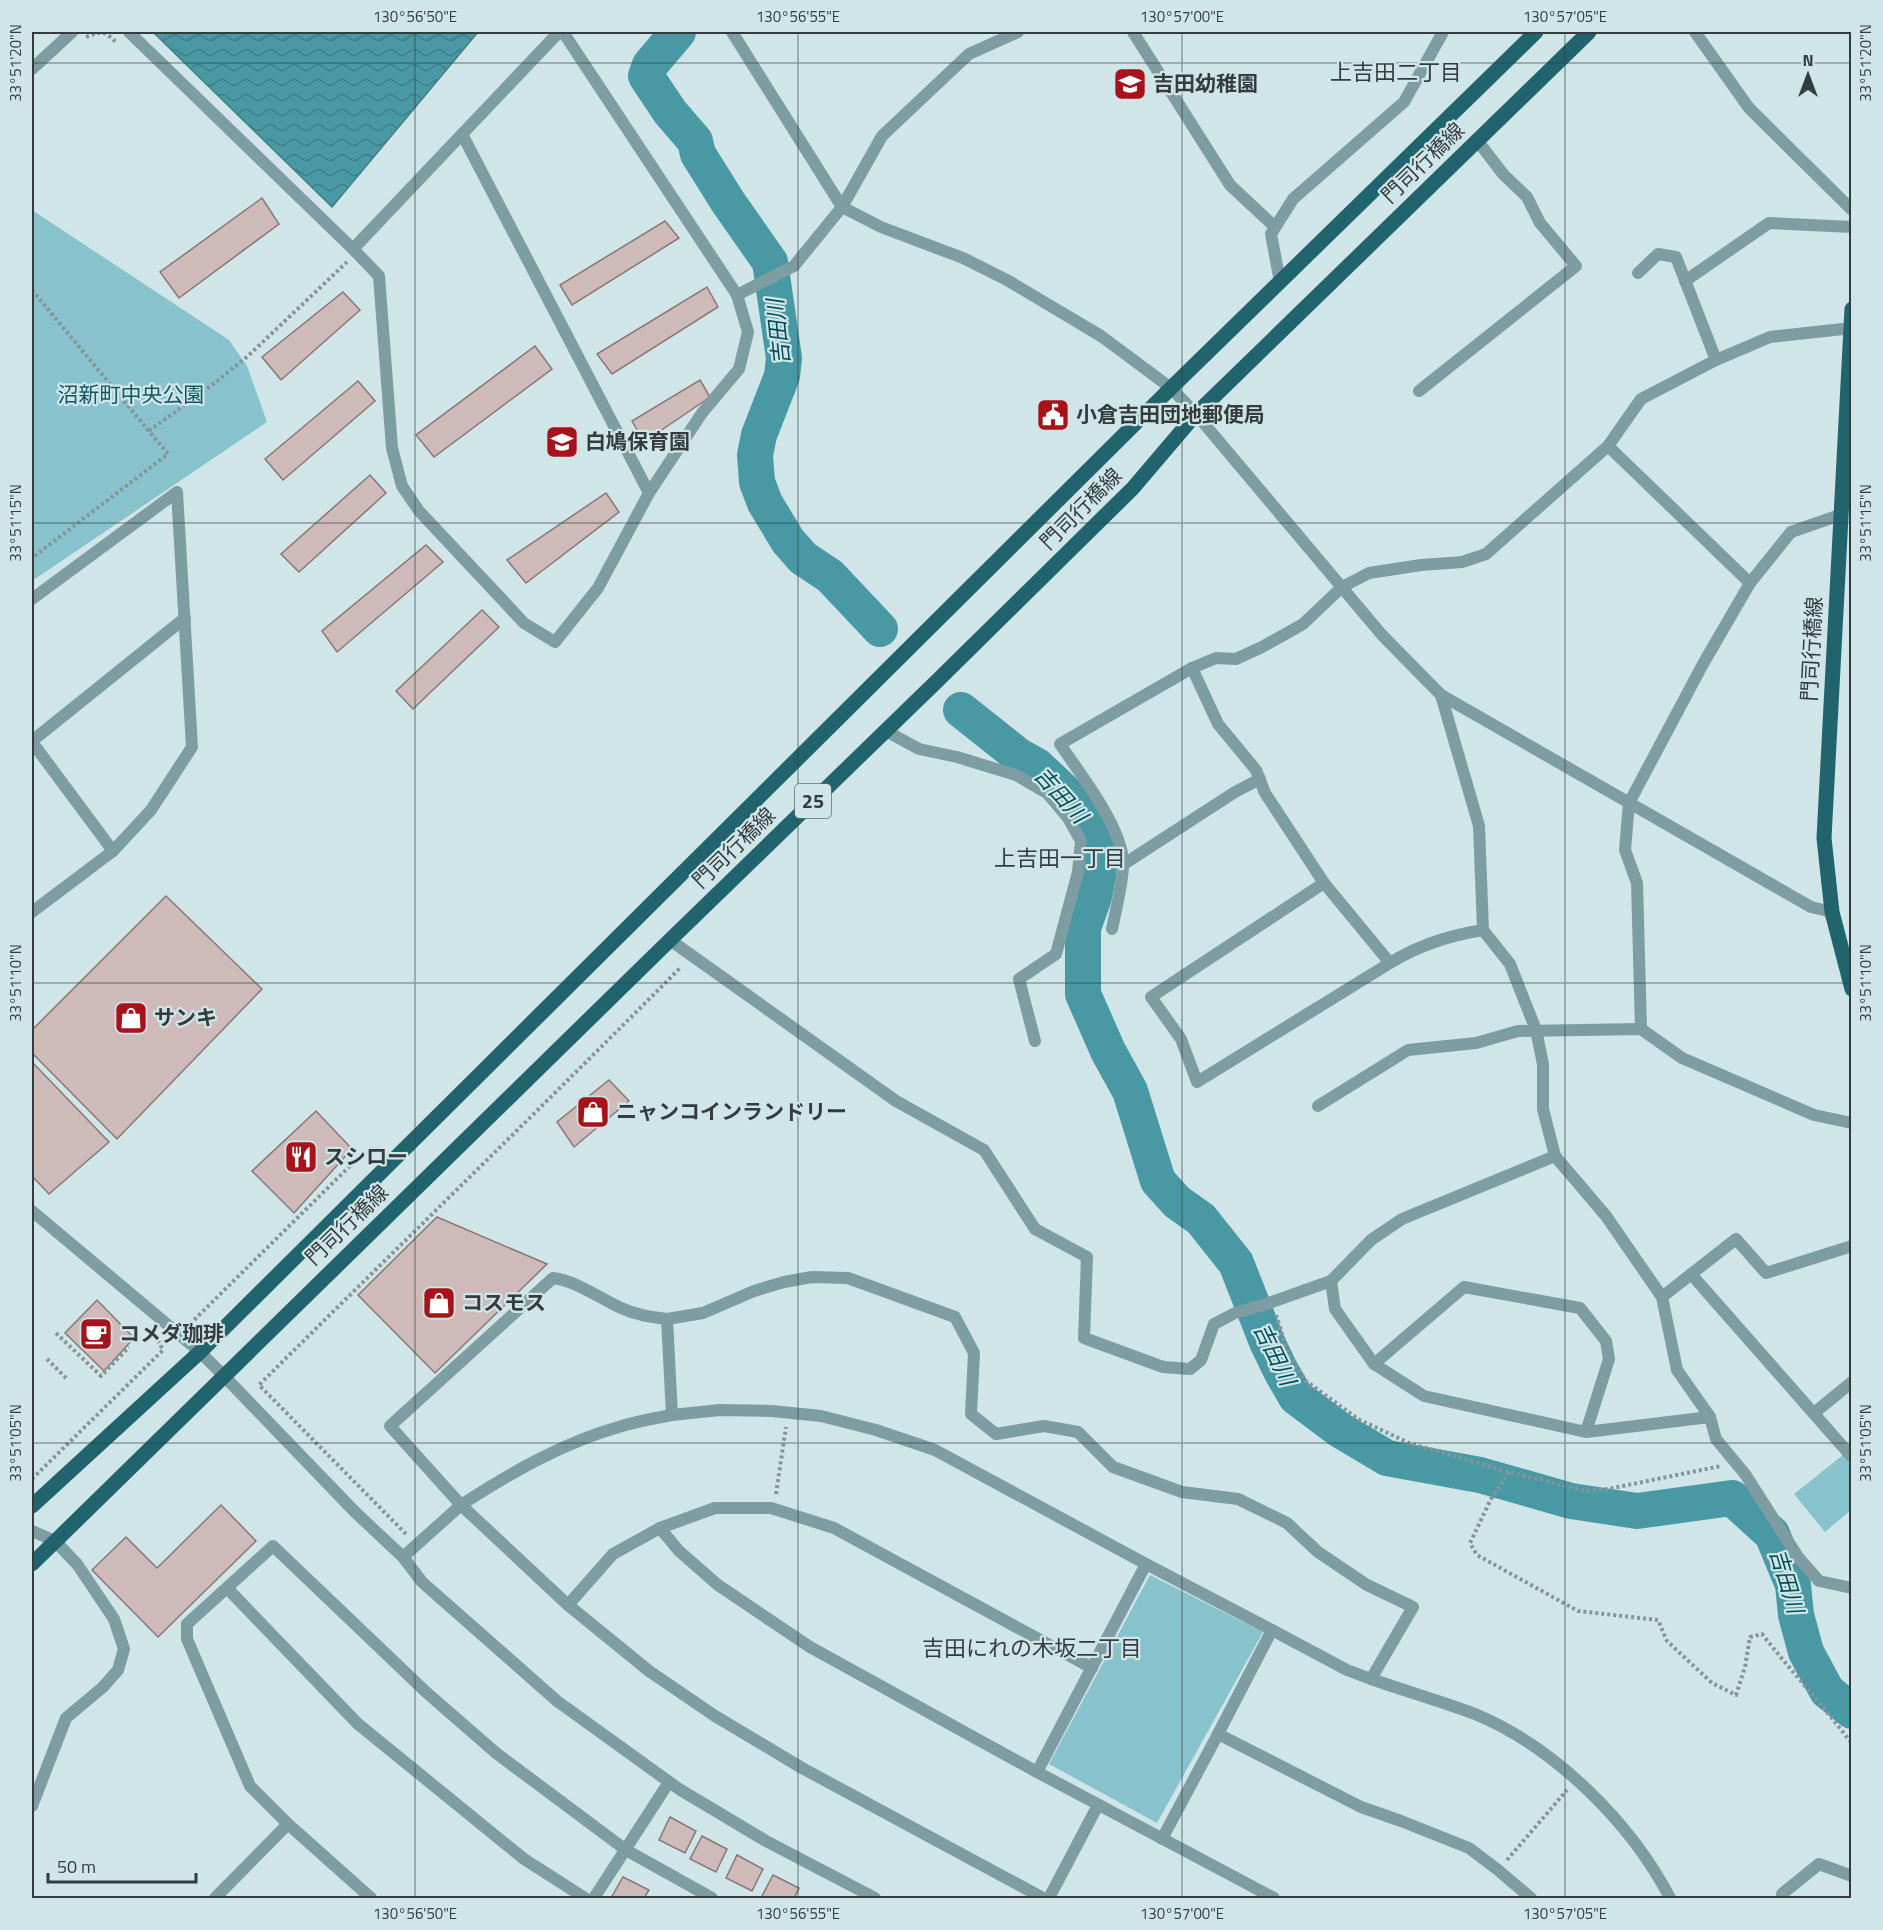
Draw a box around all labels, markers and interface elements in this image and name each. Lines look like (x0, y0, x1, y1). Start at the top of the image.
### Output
text: 130°56'50"E (373, 5, 457, 28)
text: 130°56'55"E (756, 5, 840, 28)
text: 130°57'00"E (1140, 5, 1224, 28)
text: 130°57'05"E (1523, 5, 1607, 28)
text: 33°51'20"N (4, 24, 27, 102)
text: 33°51'20"N (1854, 24, 1877, 102)
north arrow (1778, 45, 1838, 105)
text: N (1802, 48, 1814, 72)
district label: 上吉田二丁目 (1330, 55, 1462, 89)
school or university icon: 吉田幼稚園 (1112, 66, 1148, 102)
place label: 吉田幼稚園 (1153, 67, 1258, 99)
street label: 門司行橋線 (1373, 114, 1471, 210)
water label: 吉田川 (757, 295, 798, 367)
park label: 沼新町中央公園 (58, 378, 205, 410)
public building icon: 小倉吉田団地郵便局 (1035, 397, 1071, 433)
place label: 小倉吉田団地郵便局 (1076, 398, 1265, 430)
school or university icon: 白鳩保育園 (544, 424, 580, 460)
place label: 白鳩保育園 (585, 425, 690, 457)
street label: 門司行橋線 (1032, 460, 1129, 557)
text: 33°51'15"N (4, 484, 27, 562)
text: 33°51'15"N (1854, 484, 1877, 562)
street label: 門司行橋線 (1792, 596, 1830, 702)
water label: 吉田川 (1026, 759, 1097, 832)
road number: 25 (795, 784, 831, 818)
street label: 門司行橋線 (684, 799, 782, 895)
district label: 上吉田一丁目 (994, 841, 1126, 875)
text: 33°51'10"N (4, 944, 27, 1022)
text: 33°51'10"N (1854, 944, 1877, 1022)
shop icon: サンキ (113, 1000, 149, 1036)
place label: サンキ (154, 1001, 217, 1033)
shop icon: ニャンコインランドリー (575, 1094, 611, 1130)
place label: ニャンコインランドリー (616, 1095, 847, 1127)
restaurant icon: スシロー (283, 1139, 319, 1175)
place label: スシロー (324, 1140, 408, 1172)
street label: 門司行橋線 (297, 1176, 395, 1272)
shop icon: コスモス (421, 1285, 457, 1321)
place label: コスモス (462, 1286, 546, 1318)
cafe icon: コメダ珈琲 (78, 1316, 114, 1352)
place label: コメダ珈琲 (119, 1317, 224, 1349)
water label: 吉田川 (1245, 1317, 1306, 1393)
text: 33°51'05"N (4, 1404, 27, 1482)
text: 33°51'05"N (1854, 1404, 1877, 1482)
water label: 吉田川 (1761, 1544, 1813, 1619)
district label: 吉田にれの木坂二丁目 (922, 1631, 1142, 1665)
scale bar (48, 1846, 196, 1884)
text: 50 m (57, 1853, 96, 1880)
text: 130°56'50"E (373, 1902, 457, 1925)
text: 130°56'55"E (756, 1902, 840, 1925)
text: 130°57'00"E (1140, 1902, 1224, 1925)
text: 130°57'05"E (1523, 1902, 1607, 1925)

